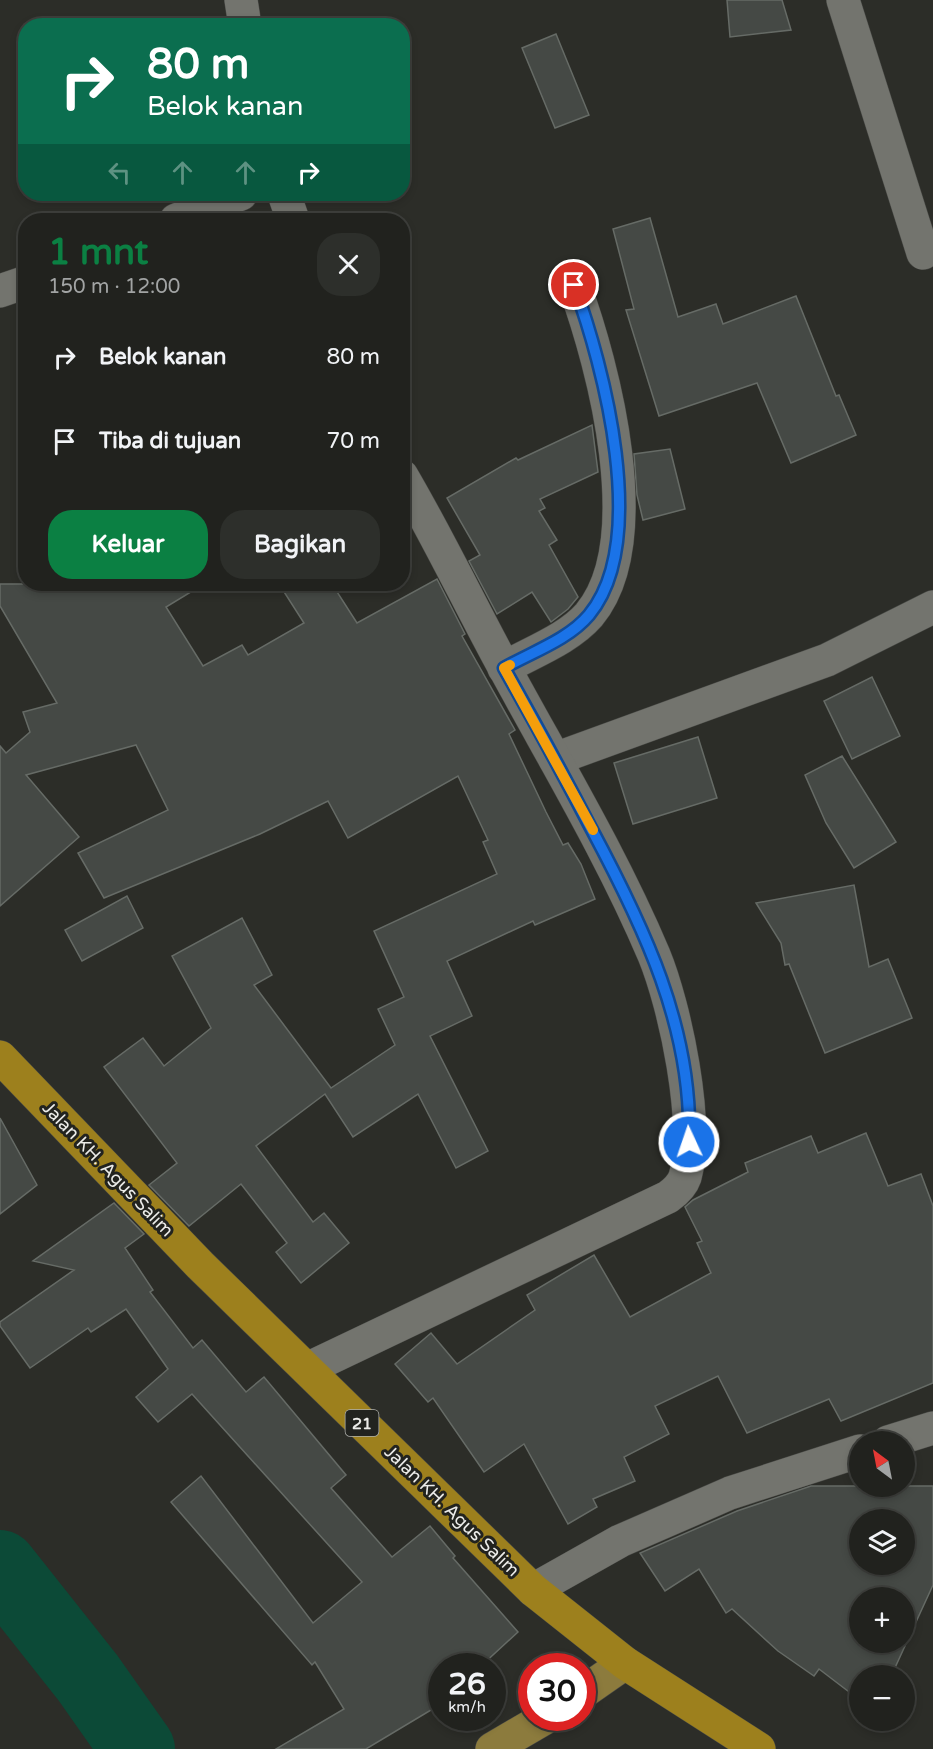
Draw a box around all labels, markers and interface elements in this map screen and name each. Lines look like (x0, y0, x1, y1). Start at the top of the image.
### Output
text: 80 m (147, 39, 249, 90)
icon: right (48, 42, 126, 120)
text: Belok kanan (147, 90, 303, 123)
icon: left (103, 156, 136, 189)
icon: ahead (166, 156, 199, 189)
icon: ahead (229, 156, 262, 189)
icon: right (292, 156, 325, 189)
text: 1 mnt (48, 231, 148, 274)
button: close (317, 233, 380, 296)
pin (548, 259, 599, 310)
icon: arrive (557, 268, 590, 301)
text: 150 m · 12:00 (48, 275, 180, 299)
icon: right (48, 341, 81, 374)
text: Belok kanan (99, 344, 226, 370)
text: 80 m (326, 344, 380, 370)
icon: arrive (48, 425, 81, 458)
text: Tiba di tujuan (99, 428, 241, 454)
text: 70 m (326, 428, 380, 454)
button: Keluar (48, 510, 208, 579)
button: Bagikan (220, 510, 380, 579)
street label: Jalan KH. Agus Salim (38, 1097, 178, 1241)
position arrow (657, 1110, 721, 1174)
road number: 21 (346, 1410, 378, 1436)
north arrow (849, 1431, 915, 1497)
map controls (849, 1431, 915, 1731)
street label: Jalan KH. Agus Salim (380, 1441, 524, 1581)
button: layers (849, 1509, 915, 1575)
button: + (849, 1587, 915, 1653)
speed limit sign: 30 (518, 1653, 596, 1731)
button: − (849, 1665, 915, 1731)
text: 26 (448, 1666, 486, 1703)
text: km/h (448, 1698, 486, 1716)

